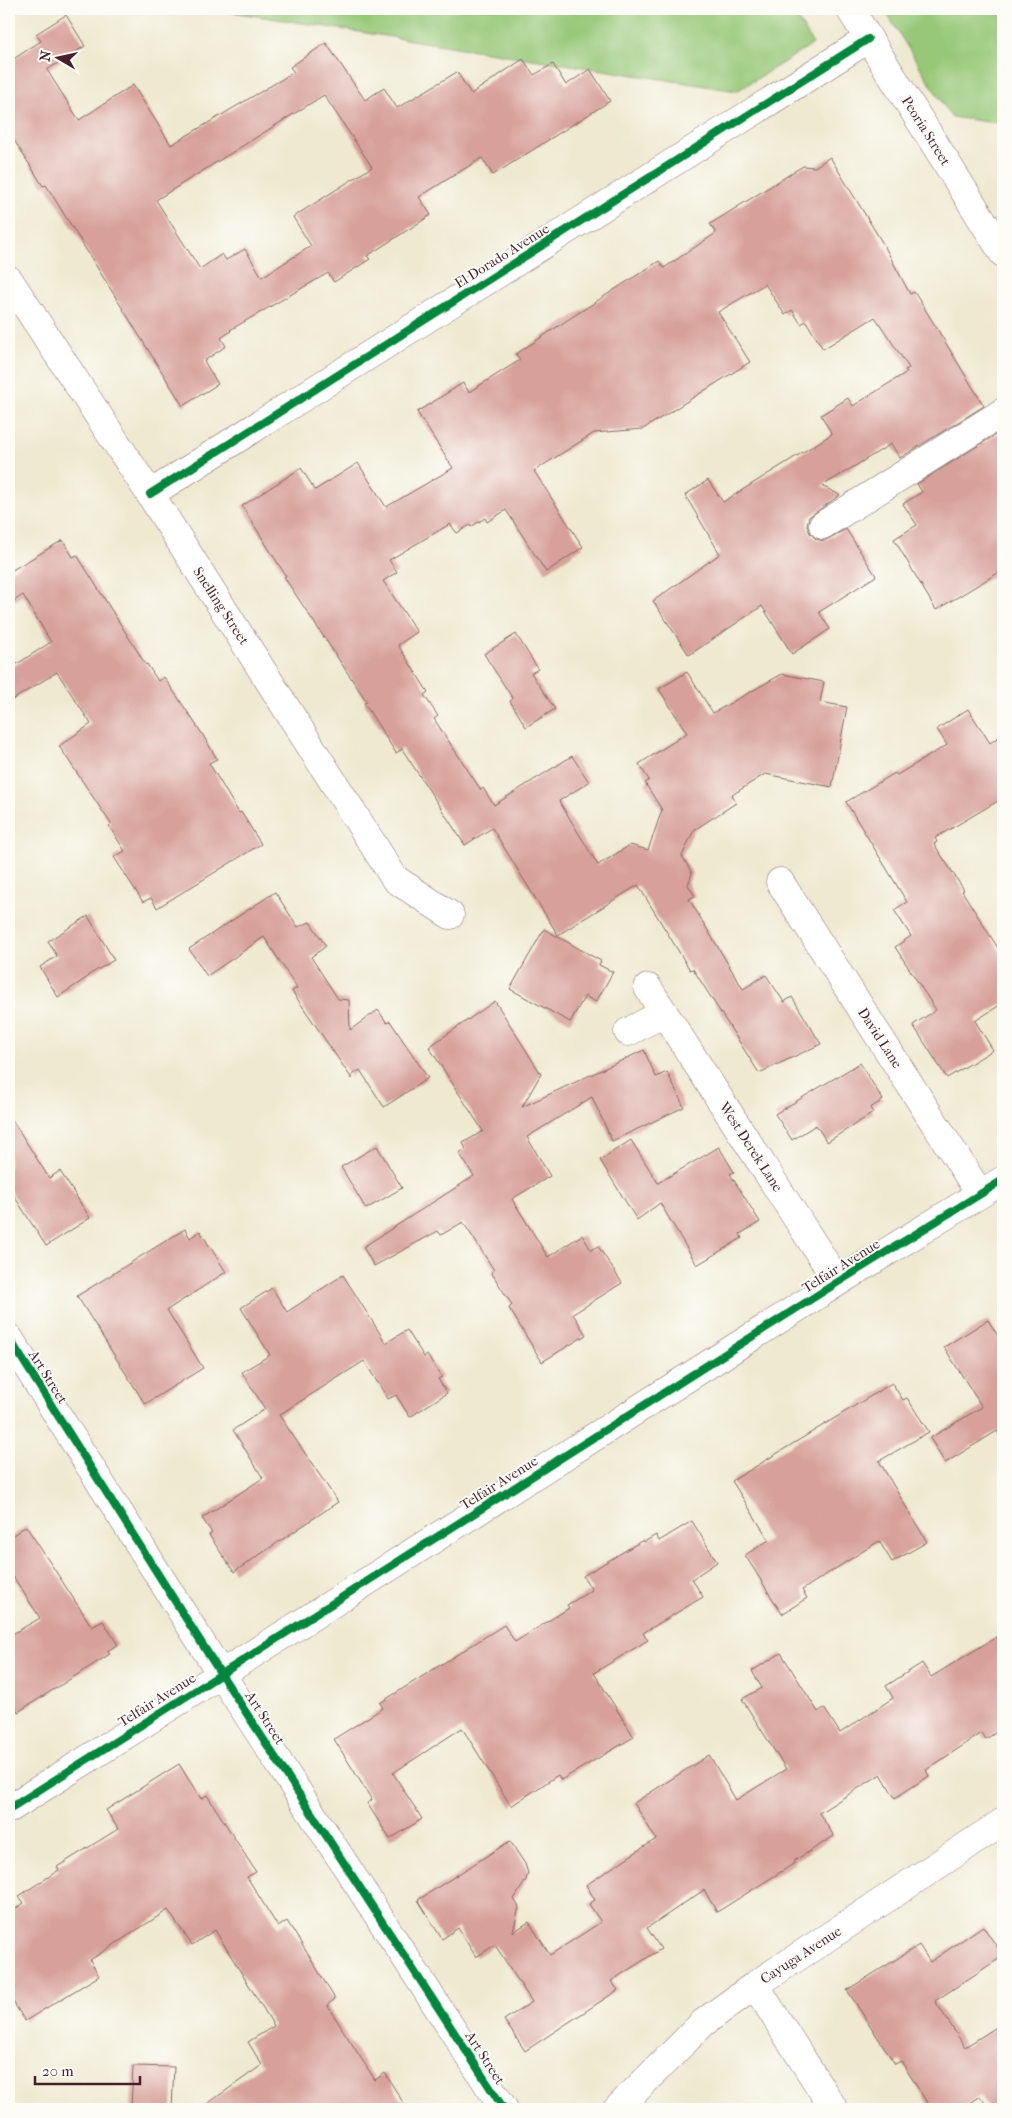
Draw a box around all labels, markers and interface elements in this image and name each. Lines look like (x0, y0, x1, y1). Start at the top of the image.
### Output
north arrow (32, 32, 82, 82)
text: N (36, 49, 55, 63)
street label: Peoria Street (898, 93, 954, 169)
street label: El Dorado Avenue (452, 220, 553, 292)
street label: Snelling Street (189, 564, 253, 648)
street label: David Lane (854, 1005, 906, 1071)
street label: West Derek Lane (715, 1098, 786, 1195)
street label: Telfair Avenue (799, 1235, 883, 1297)
street label: Art Street (24, 1346, 71, 1407)
street label: Telfair Avenue (457, 1452, 541, 1514)
street label: Telfair Avenue (115, 1669, 199, 1731)
street label: Art Street (241, 1687, 288, 1748)
street label: Cayuga Avenue (757, 1922, 845, 1988)
street label: Art Street (461, 2027, 508, 2088)
scale bar (35, 2053, 140, 2085)
text: 20 m (42, 2062, 74, 2080)

